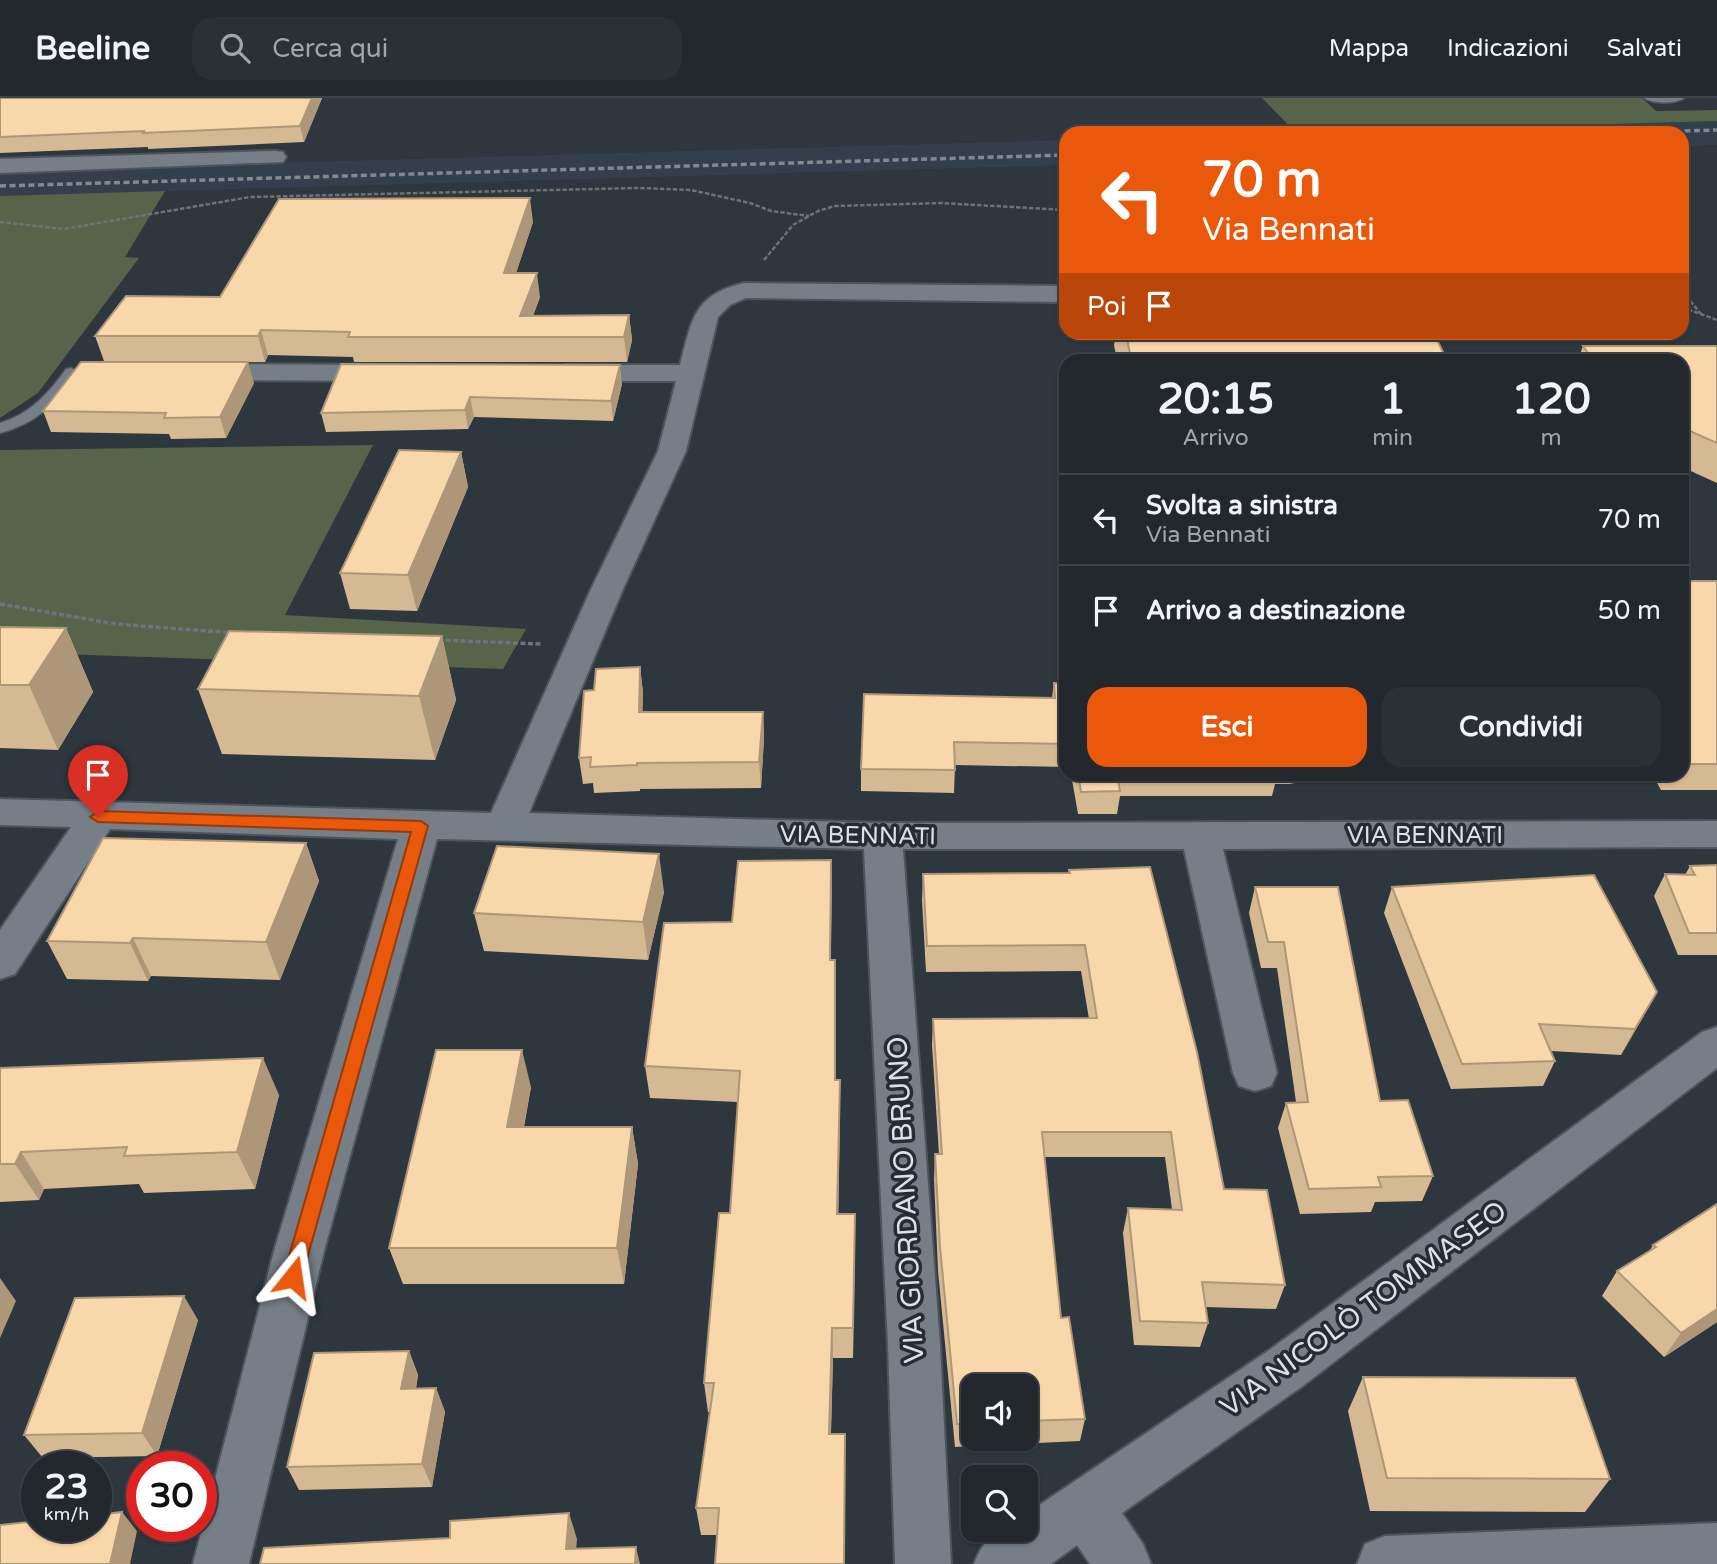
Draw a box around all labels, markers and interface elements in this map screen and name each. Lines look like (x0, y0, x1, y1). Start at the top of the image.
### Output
search box (192, 17, 682, 80)
text: Beeline (35, 29, 150, 68)
icon: search (216, 29, 254, 67)
text: Cerca qui (272, 33, 388, 64)
text: Mappa (1329, 34, 1409, 63)
text: Indicazioni (1447, 34, 1569, 63)
text: Salvati (1607, 34, 1682, 63)
text: 70 m (1202, 151, 1321, 210)
icon: left (1087, 154, 1178, 245)
text: Via Bennati (1202, 211, 1375, 249)
icon: arrive (1140, 287, 1178, 325)
text: Poi (1087, 291, 1126, 322)
text: 20:15 (1157, 374, 1274, 425)
text: 1 (1379, 374, 1406, 425)
text: 120 (1511, 374, 1591, 425)
text: Arrivo (1182, 424, 1249, 452)
text: min (1372, 424, 1413, 452)
text: m (1540, 424, 1562, 452)
text: Svolta a sinistra (1146, 490, 1338, 521)
icon: left (1087, 501, 1125, 539)
text: 70 m (1598, 504, 1661, 535)
text: Via Bennati (1146, 521, 1270, 549)
icon: arrive (1087, 592, 1125, 630)
text: Arrivo a destinazione (1146, 595, 1405, 626)
text: 50 m (1598, 595, 1661, 626)
button: Esci (1087, 687, 1367, 767)
button: Condividi (1381, 687, 1661, 767)
pin (68, 745, 128, 817)
icon: arrive (79, 756, 117, 794)
street label: VIA BENNATI (780, 820, 936, 851)
street label: VIA BENNATI (1347, 821, 1503, 850)
street label: VIA GIORDANO BRUNO (880, 1036, 932, 1364)
street label: VIA NICOLÒ TOMMASEO (1214, 1193, 1513, 1424)
position arrow (256, 1240, 330, 1314)
map controls (961, 1374, 1038, 1542)
button: sound (961, 1374, 1038, 1451)
speed limit sign: 30 (126, 1451, 217, 1542)
button: search (961, 1465, 1038, 1542)
text: 23 (45, 1466, 88, 1508)
text: km/h (44, 1503, 89, 1525)

